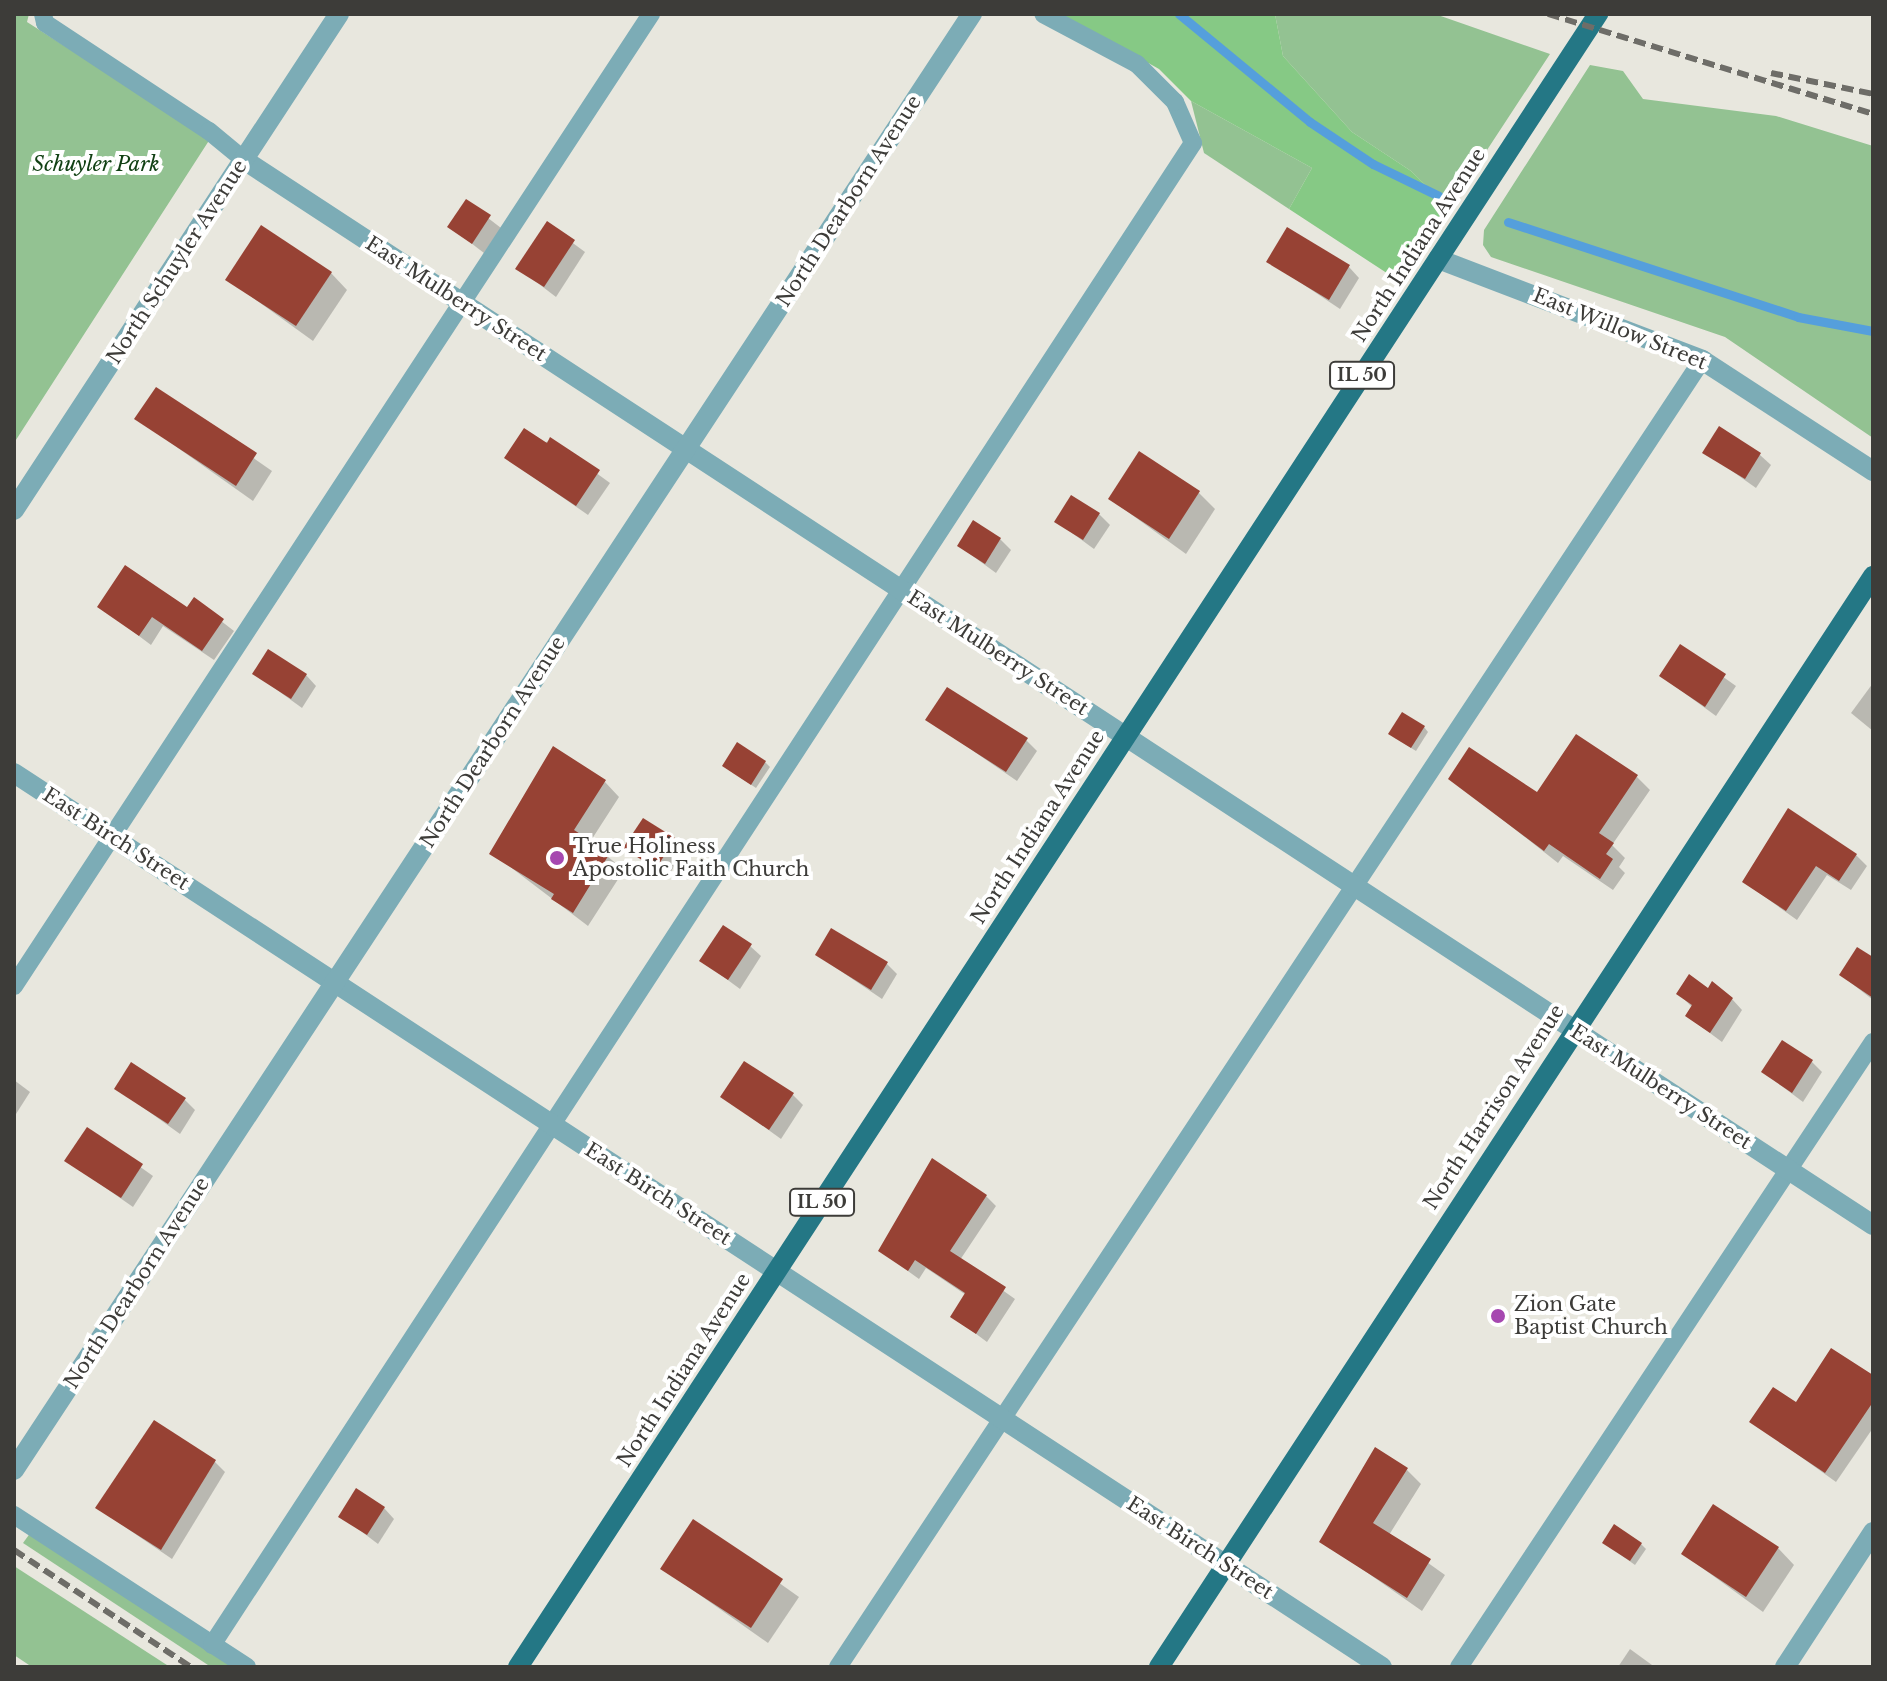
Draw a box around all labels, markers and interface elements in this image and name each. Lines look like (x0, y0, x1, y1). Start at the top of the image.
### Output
street label: North Dearborn Avenue (771, 90, 927, 312)
street label: North Indiana Avenue (1347, 143, 1491, 347)
park label: Schuyler Park (32, 152, 160, 176)
street label: North Schuyler Avenue (102, 155, 252, 369)
street label: East Mulberry Street (361, 231, 551, 367)
street label: East Willow Street (1529, 283, 1711, 375)
road number: IL 50 (1328, 361, 1396, 389)
street label: East Mulberry Street (903, 585, 1093, 721)
street label: North Dearborn Avenue (415, 631, 571, 853)
street label: North Indiana Avenue (966, 725, 1110, 929)
street label: East Birch Street (38, 783, 194, 895)
place label: True Holiness Apostolic Faith Church (573, 834, 809, 881)
marker: True Holiness Apostolic Faith Church (548, 849, 566, 867)
street label: North Harrison Avenue (1418, 1000, 1570, 1214)
street label: East Mulberry Street (1566, 1019, 1756, 1155)
street label: East Birch Street (580, 1138, 736, 1250)
street label: North Dearborn Avenue (59, 1172, 215, 1394)
road number: IL 50 (788, 1188, 856, 1216)
street label: North Indiana Avenue (612, 1268, 756, 1472)
place label: Zion Gate Baptist Church (1514, 1292, 1668, 1339)
marker: Zion Gate Baptist Church (1489, 1307, 1507, 1325)
street label: East Birch Street (1122, 1492, 1278, 1604)

